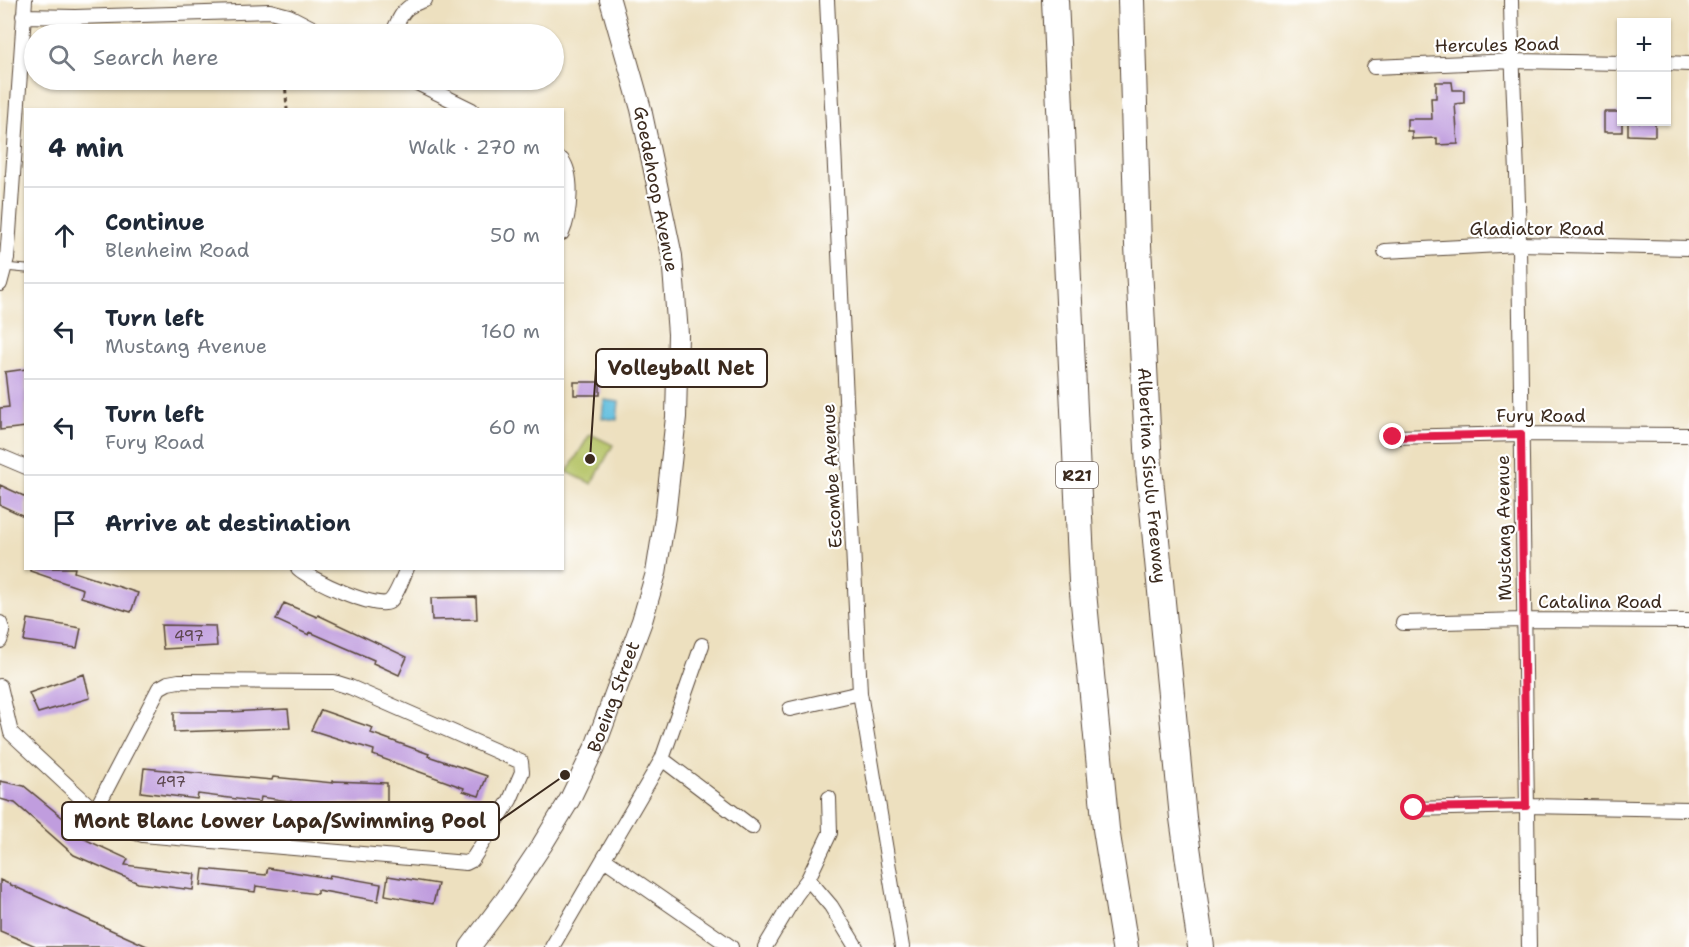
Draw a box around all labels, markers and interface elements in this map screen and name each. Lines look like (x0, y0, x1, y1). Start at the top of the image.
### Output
map controls (1617, 18, 1671, 126)
button: + (1617, 18, 1671, 72)
search box (24, 24, 564, 90)
street label: Hercules Road (1434, 32, 1560, 58)
icon: search (45, 41, 78, 74)
text: Search here (93, 43, 219, 72)
button: − (1617, 72, 1671, 126)
street label: Goedehoop Avenue (628, 104, 684, 274)
text: 4 min (48, 130, 124, 165)
text: Walk · 270 m (408, 134, 540, 160)
text: Continue (105, 208, 205, 237)
street label: Gladiator Road (1470, 217, 1604, 241)
icon: ahead (48, 219, 81, 252)
text: 50 m (490, 222, 540, 248)
text: Blenheim Road (105, 237, 249, 263)
text: Turn left (105, 304, 204, 333)
icon: left (48, 315, 81, 348)
text: 160 m (481, 318, 540, 344)
text: Mustang Avenue (105, 333, 267, 359)
callout: Volleyball Net (596, 349, 767, 387)
text: Volleyball Net (608, 355, 755, 381)
street label: Albertina Sisulu Freeway (1132, 367, 1172, 584)
text: Turn left (105, 400, 204, 429)
street label: Escombe Avenue (816, 403, 848, 549)
street label: Fury Road (1496, 404, 1586, 428)
icon: left (48, 411, 81, 444)
text: 60 m (488, 414, 540, 440)
route end (1379, 423, 1405, 449)
text: Fury Road (105, 429, 204, 455)
street label: Mustang Avenue (1491, 455, 1517, 601)
road number: R21 (1056, 462, 1098, 488)
icon: arrive (48, 507, 81, 540)
text: Arrive at destination (105, 509, 351, 538)
street label: Catalina Road (1538, 590, 1662, 614)
house number: 497 (174, 626, 204, 646)
street label: Boeing Street (582, 638, 645, 756)
house number: 497 (156, 772, 186, 792)
route start (1400, 794, 1426, 820)
callout: Mont Blanc Lower Lapa/Swimming Pool (62, 802, 499, 840)
text: Mont Blanc Lower Lapa/Swimming Pool (74, 808, 486, 834)

